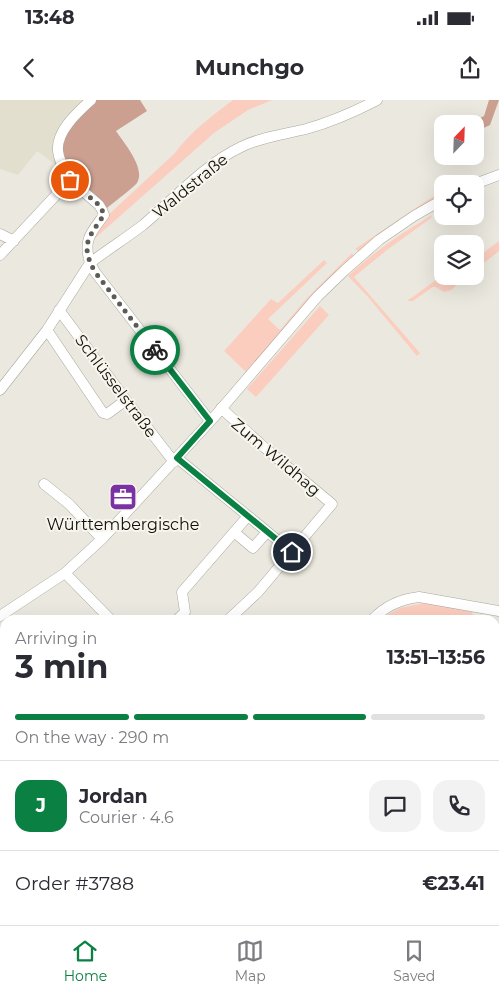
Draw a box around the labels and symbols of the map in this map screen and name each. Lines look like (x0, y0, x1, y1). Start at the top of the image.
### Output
north arrow (434, 115, 484, 165)
street label: Waldstraße (149, 150, 231, 222)
pin (49, 159, 91, 201)
courier (130, 325, 180, 375)
street label: Schlüsselstraße (71, 331, 161, 441)
street label: Zum Wildhag (228, 414, 324, 500)
office icon: Württembergische (108, 482, 138, 512)
place label: Württembergische (47, 515, 199, 534)
pin (271, 531, 313, 573)

